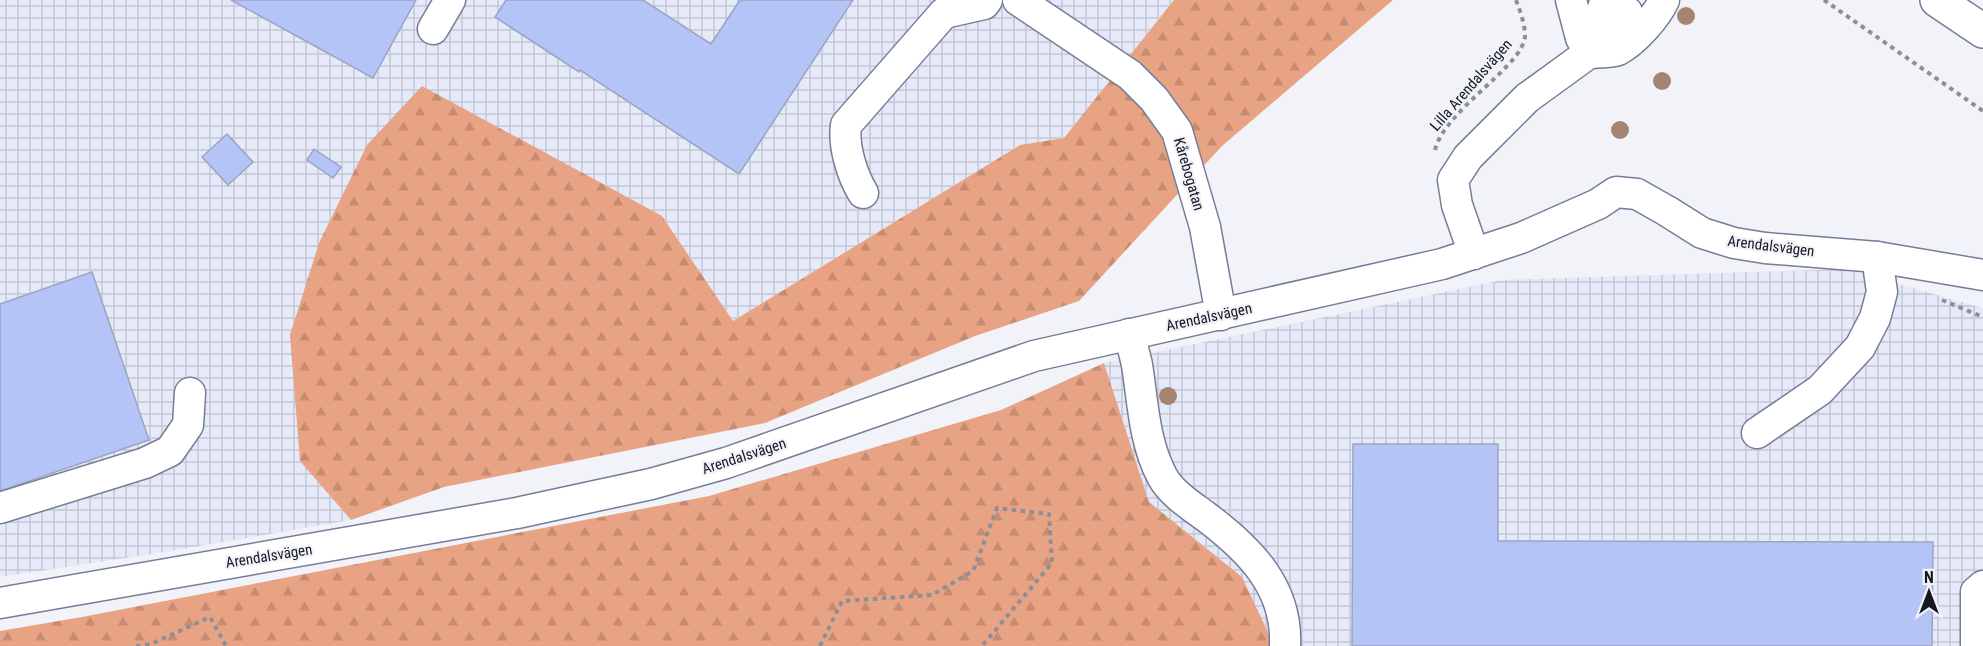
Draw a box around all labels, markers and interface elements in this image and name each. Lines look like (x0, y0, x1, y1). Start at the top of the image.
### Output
street label: Lilla Arendalsvägen (1426, 35, 1516, 135)
street label: Kårebogatan (1170, 135, 1208, 213)
street label: Arendalsvägen (1726, 232, 1816, 260)
street label: Arendalsvägen (1164, 299, 1254, 335)
street label: Arendalsvägen (700, 434, 788, 478)
street label: Arendalsvägen (224, 540, 314, 572)
north arrow (1899, 562, 1959, 622)
text: N (1924, 568, 1934, 587)

